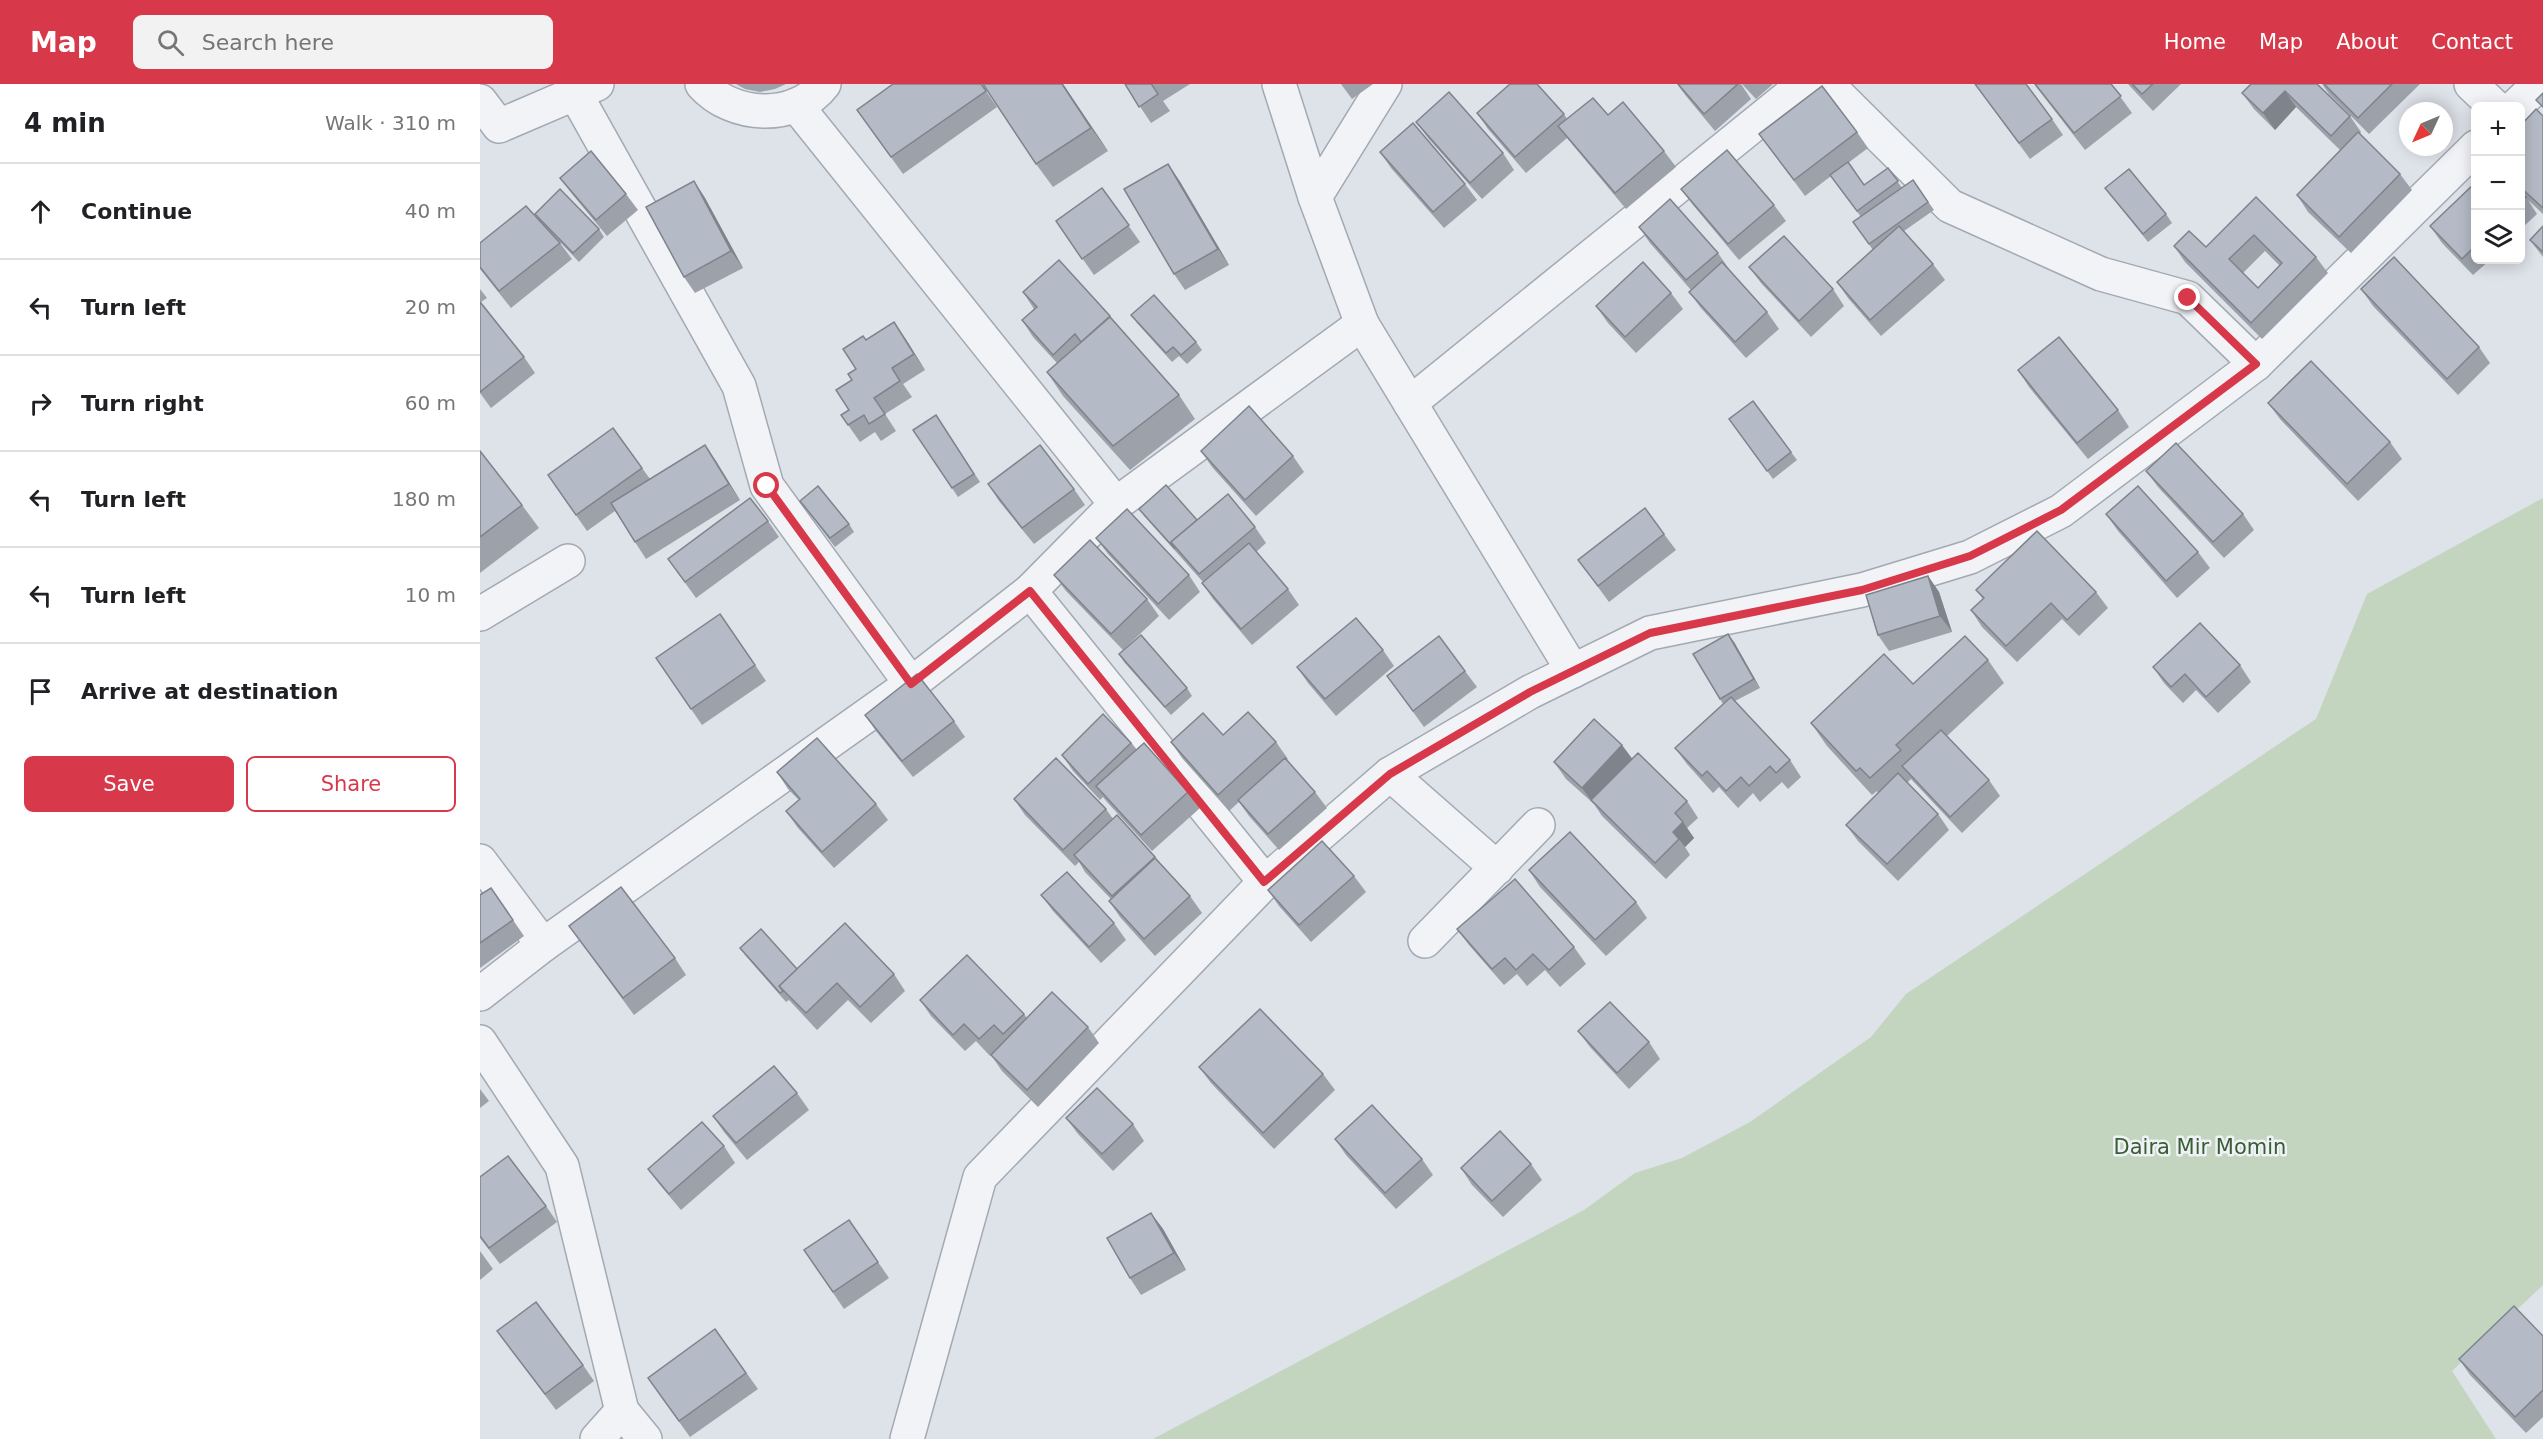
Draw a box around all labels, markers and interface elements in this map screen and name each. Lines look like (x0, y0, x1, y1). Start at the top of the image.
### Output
search box (133, 15, 553, 69)
text: Map (30, 26, 97, 59)
icon: search (154, 26, 187, 59)
text: Search here (202, 30, 334, 55)
text: Home (2164, 30, 2226, 54)
text: Map (2259, 30, 2303, 54)
text: About (2336, 30, 2398, 54)
text: Contact (2431, 30, 2513, 54)
north arrow (2399, 102, 2453, 156)
map controls (2471, 102, 2525, 264)
button: + (2471, 102, 2525, 156)
text: 4 min (24, 108, 106, 138)
text: Walk · 310 m (325, 111, 456, 135)
button: − (2471, 156, 2525, 210)
icon: ahead (24, 195, 57, 228)
text: Continue (81, 199, 192, 224)
text: 40 m (405, 199, 456, 223)
button: layers (2471, 210, 2525, 264)
route end (2174, 284, 2200, 310)
icon: left (24, 291, 57, 324)
text: Turn left (81, 295, 186, 320)
text: 20 m (405, 295, 456, 319)
icon: right (24, 387, 57, 420)
text: Turn right (81, 391, 204, 416)
text: 60 m (405, 391, 456, 415)
route start (753, 472, 779, 498)
icon: left (24, 483, 57, 516)
text: Turn left (81, 487, 186, 512)
text: 180 m (392, 487, 456, 511)
icon: left (24, 579, 57, 612)
text: Turn left (81, 583, 186, 608)
text: 10 m (405, 583, 456, 607)
icon: arrive (24, 675, 57, 708)
text: Arrive at destination (81, 679, 338, 704)
button: Save (24, 756, 234, 812)
button: Share (246, 756, 456, 812)
park label: Daira Mir Momin (2114, 1135, 2286, 1159)

